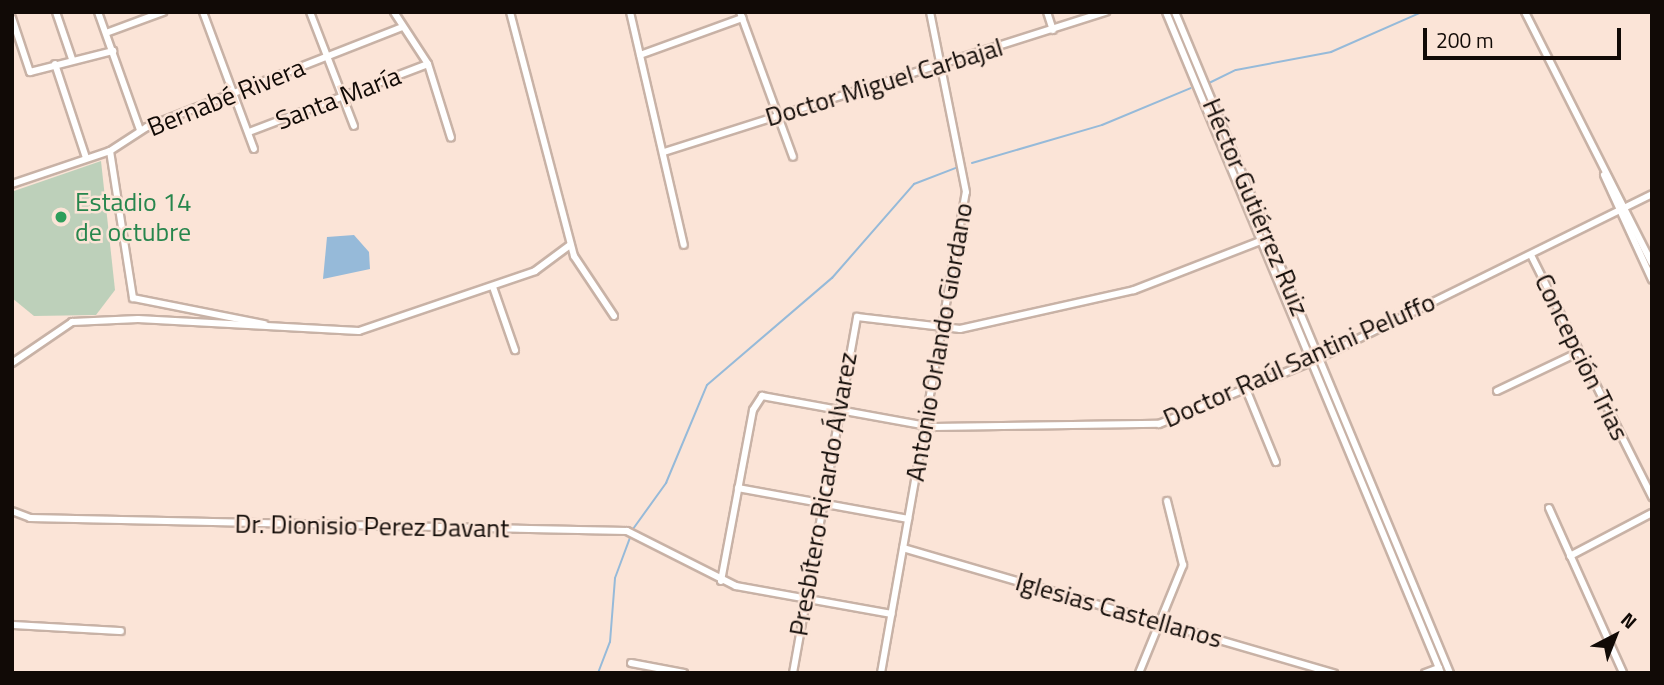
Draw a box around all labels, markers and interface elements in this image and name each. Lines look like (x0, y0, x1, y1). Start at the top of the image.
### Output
scale bar (1426, 14, 1624, 58)
text: 200 m (1436, 24, 1493, 56)
street label: Doctor Miguel Carbajal (762, 31, 1006, 133)
street label: Bernabé Rivera (143, 51, 309, 143)
street label: Santa María (271, 60, 405, 136)
street label: Héctor Gutiérrez Ruiz (1196, 94, 1316, 320)
place label: Estadio 14 de octubre (75, 186, 192, 248)
street label: Antonio Orlando Giordano (899, 200, 979, 484)
marker: Estadio 14 de octubre (53, 209, 69, 225)
street label: Concepción Trias (1528, 269, 1636, 445)
street label: Doctor Raúl Santini Peluffo (1158, 286, 1440, 434)
street label: Presbítero Ricardo Álvarez (783, 350, 863, 638)
street label: Dr. Dionisio Perez Davant (234, 508, 510, 544)
street label: Iglesias Castellanos (1012, 566, 1226, 654)
north arrow (1580, 601, 1650, 671)
text: N (1615, 605, 1644, 635)

